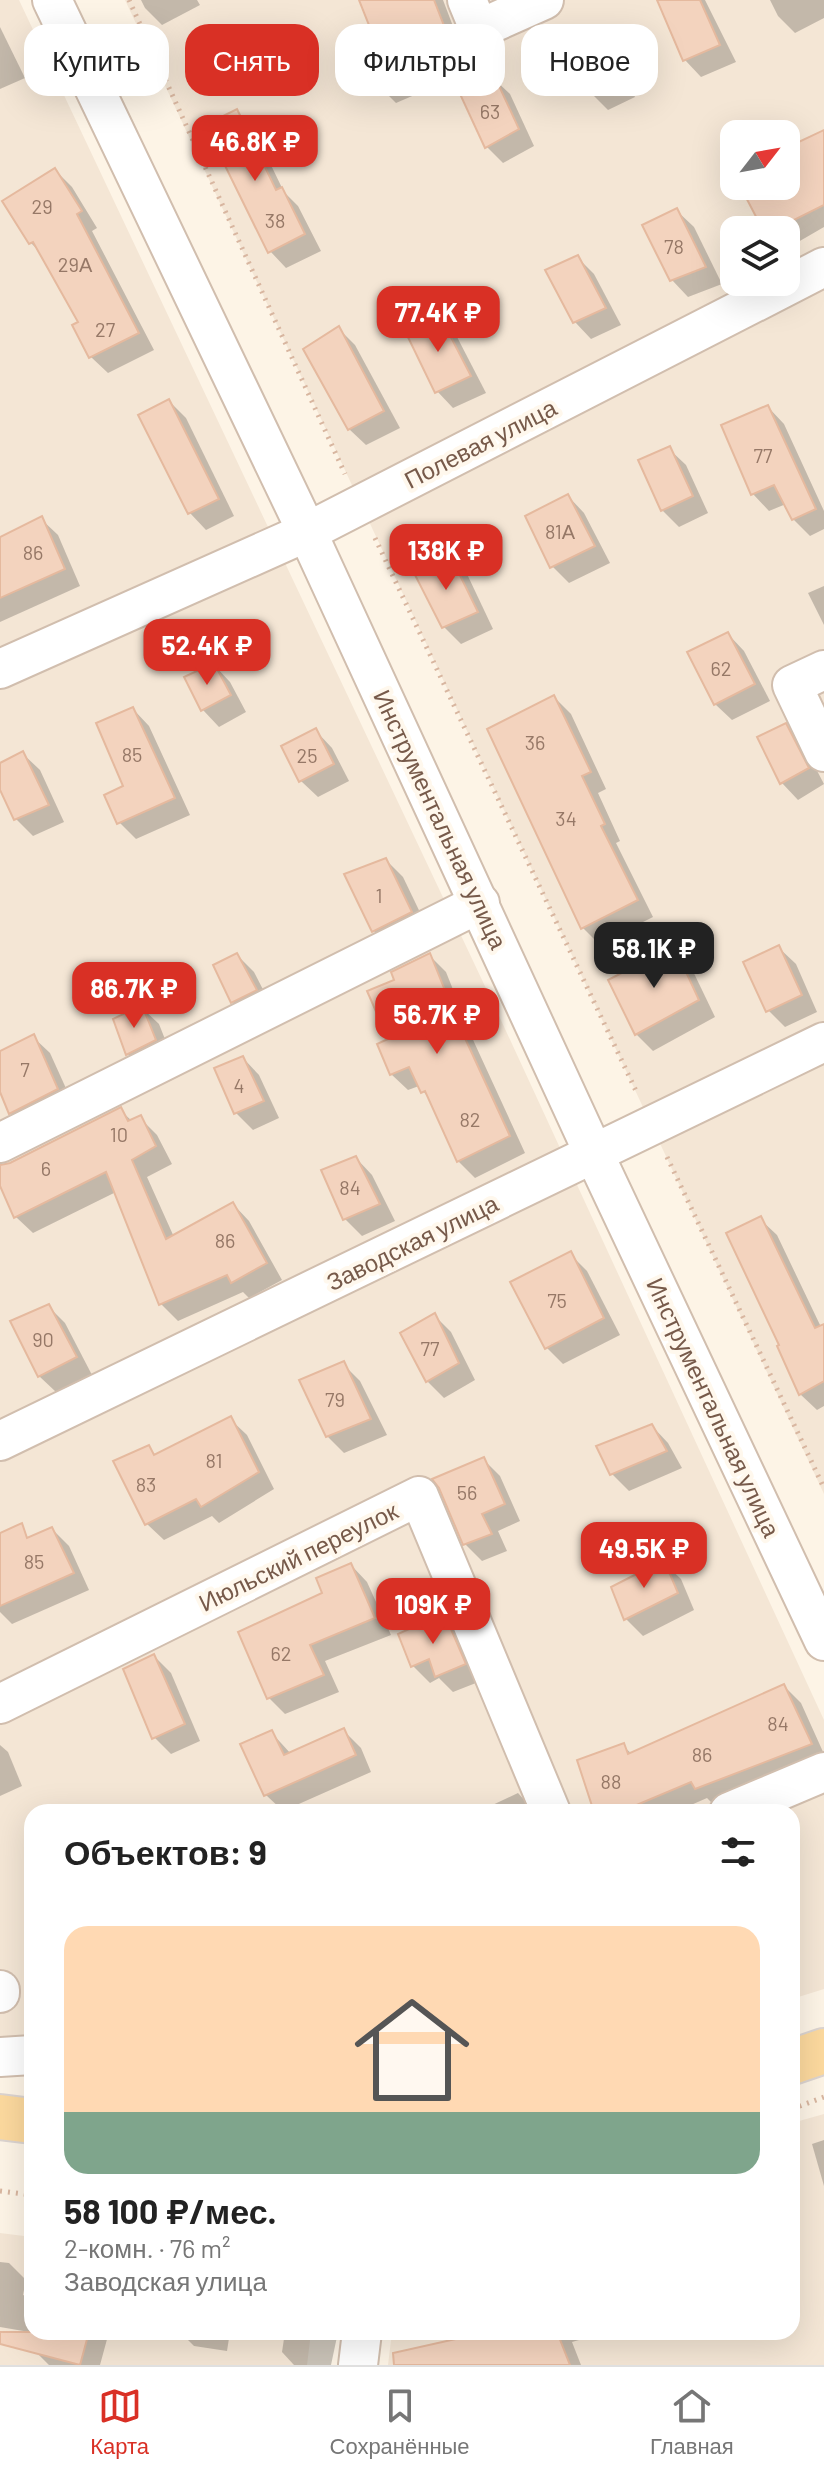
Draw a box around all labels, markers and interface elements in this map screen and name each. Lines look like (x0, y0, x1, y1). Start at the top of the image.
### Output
chip: Купить (24, 24, 169, 96)
chip: Снять (185, 24, 319, 96)
chip: Фильтры (335, 24, 505, 96)
chip: Новое (521, 24, 658, 96)
house number: 63 (480, 99, 500, 123)
pin: 46.8K ₽ (181, 115, 329, 183)
north arrow (720, 120, 800, 200)
map controls (720, 120, 800, 296)
text: 46.8K ₽ (210, 125, 300, 156)
house number: 29 (31, 194, 53, 218)
house number: 38 (265, 208, 285, 232)
button: layers (720, 216, 800, 296)
house number: 78 (664, 234, 684, 258)
house number: 29А (58, 252, 93, 276)
pin: 77.4K ₽ (364, 286, 512, 354)
text: 77.4K ₽ (395, 296, 481, 327)
house number: 27 (95, 317, 116, 341)
street label: Полевая улица (399, 392, 562, 494)
house number: 77 (754, 443, 773, 467)
house number: 81А (545, 519, 576, 543)
pin: 138K ₽ (381, 524, 511, 592)
text: 138K ₽ (407, 534, 485, 565)
house number: 86 (23, 540, 43, 564)
pin: 52.4K ₽ (133, 619, 281, 687)
text: 52.4K ₽ (161, 629, 253, 660)
house number: 62 (710, 656, 732, 680)
street label: Инструментальная улица (368, 685, 514, 954)
house number: 36 (525, 730, 545, 754)
house number: 85 (122, 742, 142, 766)
house number: 25 (297, 743, 318, 767)
house number: 34 (555, 806, 577, 830)
house number: 1 (376, 883, 383, 907)
pin: 58.1K ₽ (580, 922, 728, 990)
text: 58.1K ₽ (612, 932, 696, 963)
pin: 86.7K ₽ (60, 962, 208, 1030)
text: 86.7K ₽ (90, 972, 178, 1003)
pin: 56.7K ₽ (363, 988, 511, 1056)
text: 56.7K ₽ (393, 998, 481, 1029)
house number: 7 (20, 1057, 30, 1081)
house number: 4 (233, 1073, 245, 1097)
house number: 82 (459, 1107, 481, 1131)
house number: 10 (110, 1122, 128, 1146)
house number: 6 (41, 1156, 51, 1180)
house number: 84 (339, 1175, 361, 1199)
street label: Заводская улица (321, 1188, 503, 1296)
house number: 86 (215, 1228, 235, 1252)
street label: Инструментальная улица (641, 1273, 787, 1542)
house number: 75 (547, 1288, 567, 1312)
house number: 90 (32, 1327, 54, 1351)
house number: 77 (421, 1336, 440, 1360)
house number: 79 (325, 1387, 345, 1411)
house number: 81 (206, 1448, 222, 1472)
house number: 83 (136, 1472, 156, 1496)
house number: 56 (457, 1480, 477, 1504)
street label: Июльский переулок (194, 1495, 403, 1617)
pin: 49.5K ₽ (570, 1522, 718, 1590)
text: 49.5K ₽ (599, 1532, 689, 1563)
house number: 85 (24, 1549, 44, 1573)
pin: 109K ₽ (368, 1578, 498, 1646)
text: 109K ₽ (394, 1588, 472, 1619)
house number: 62 (270, 1641, 292, 1665)
house number: 84 (767, 1711, 789, 1735)
house number: 86 (692, 1742, 712, 1766)
house number: 88 (601, 1769, 621, 1793)
icon: filters (716, 1830, 760, 1874)
text: Объектов: 9 (64, 1831, 267, 1872)
icon: home (340, 1978, 484, 2122)
text: 58 100 ₽/мес. (64, 2190, 277, 2231)
text: 2-комн. · 76 m² (64, 2232, 231, 2263)
text: Заводская улица (64, 2265, 267, 2296)
tab: Карта (90, 2384, 149, 2460)
tab: Сохранённые (330, 2384, 470, 2460)
tab: Главная (650, 2384, 734, 2460)

